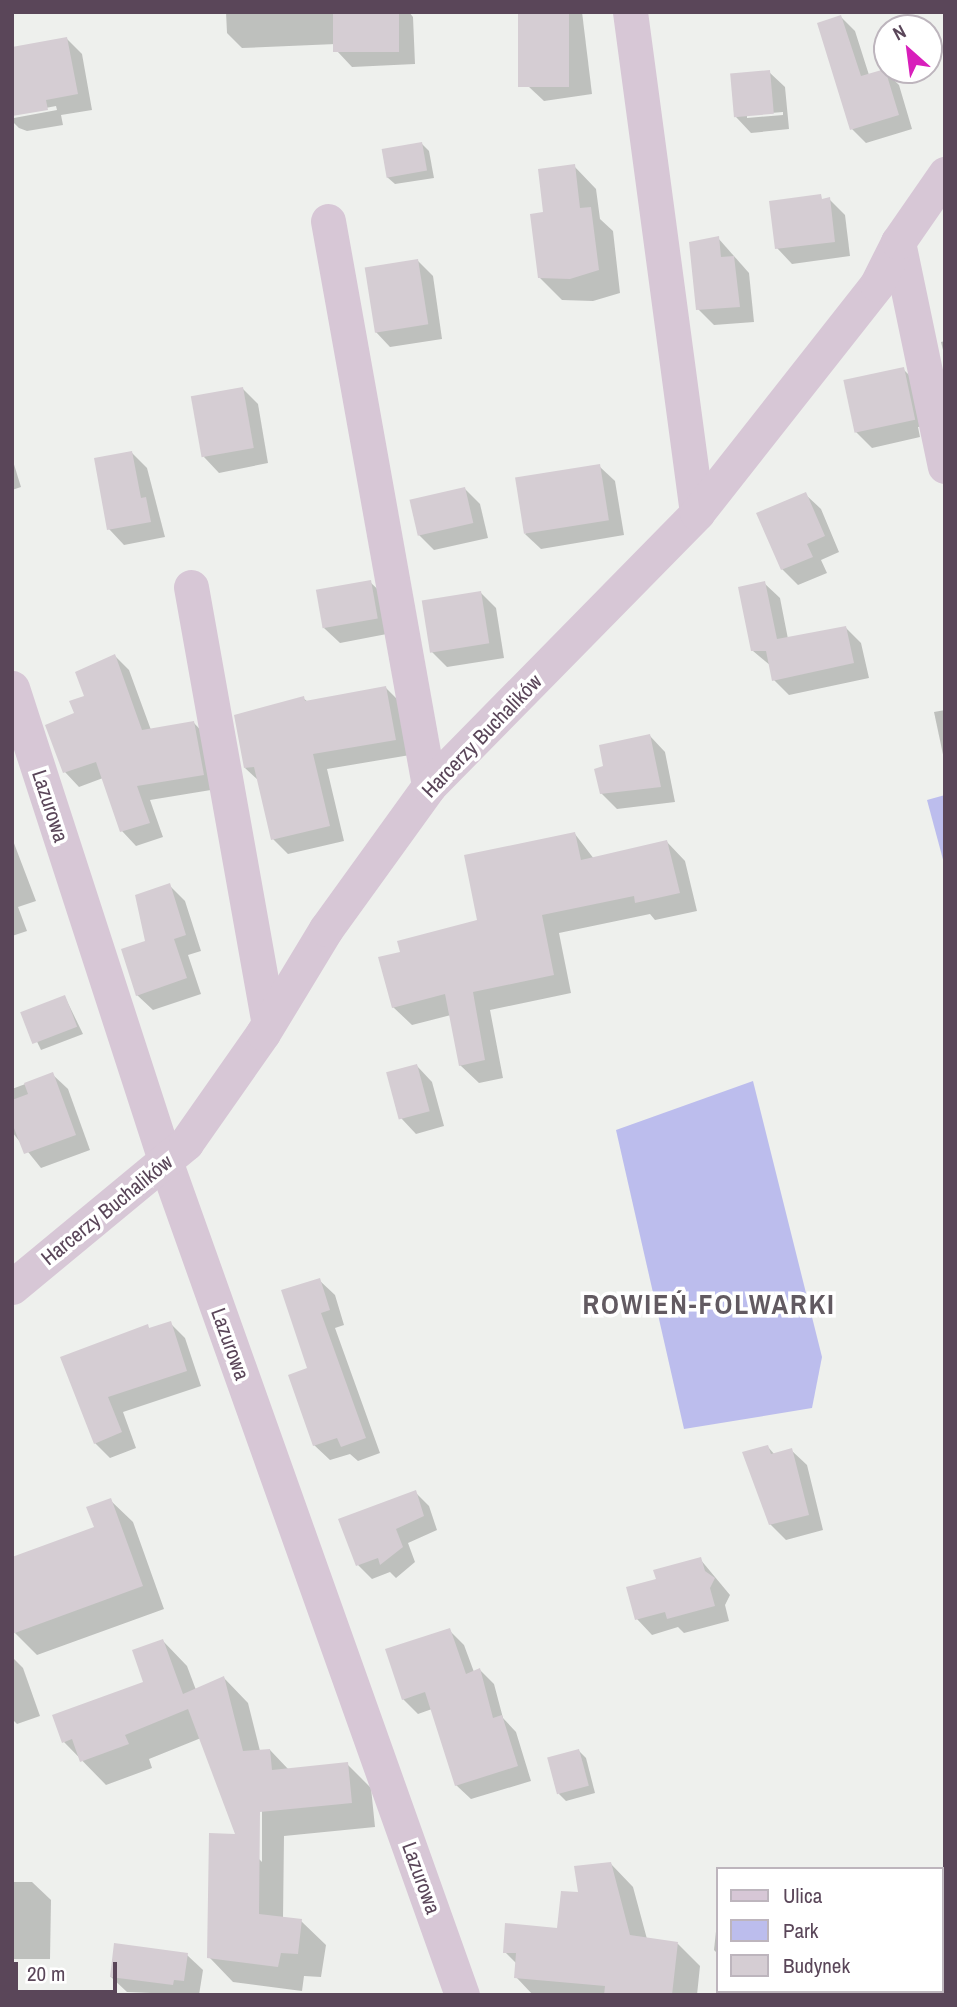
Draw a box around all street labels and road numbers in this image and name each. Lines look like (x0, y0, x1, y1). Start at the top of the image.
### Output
street label: Harcerzy Buchalików (417, 669, 547, 803)
street label: Lazurowa (26, 767, 74, 845)
street label: Harcerzy Buchalików (36, 1149, 178, 1271)
street label: Lazurowa (205, 1305, 255, 1383)
street label: Lazurowa (396, 1839, 446, 1917)

